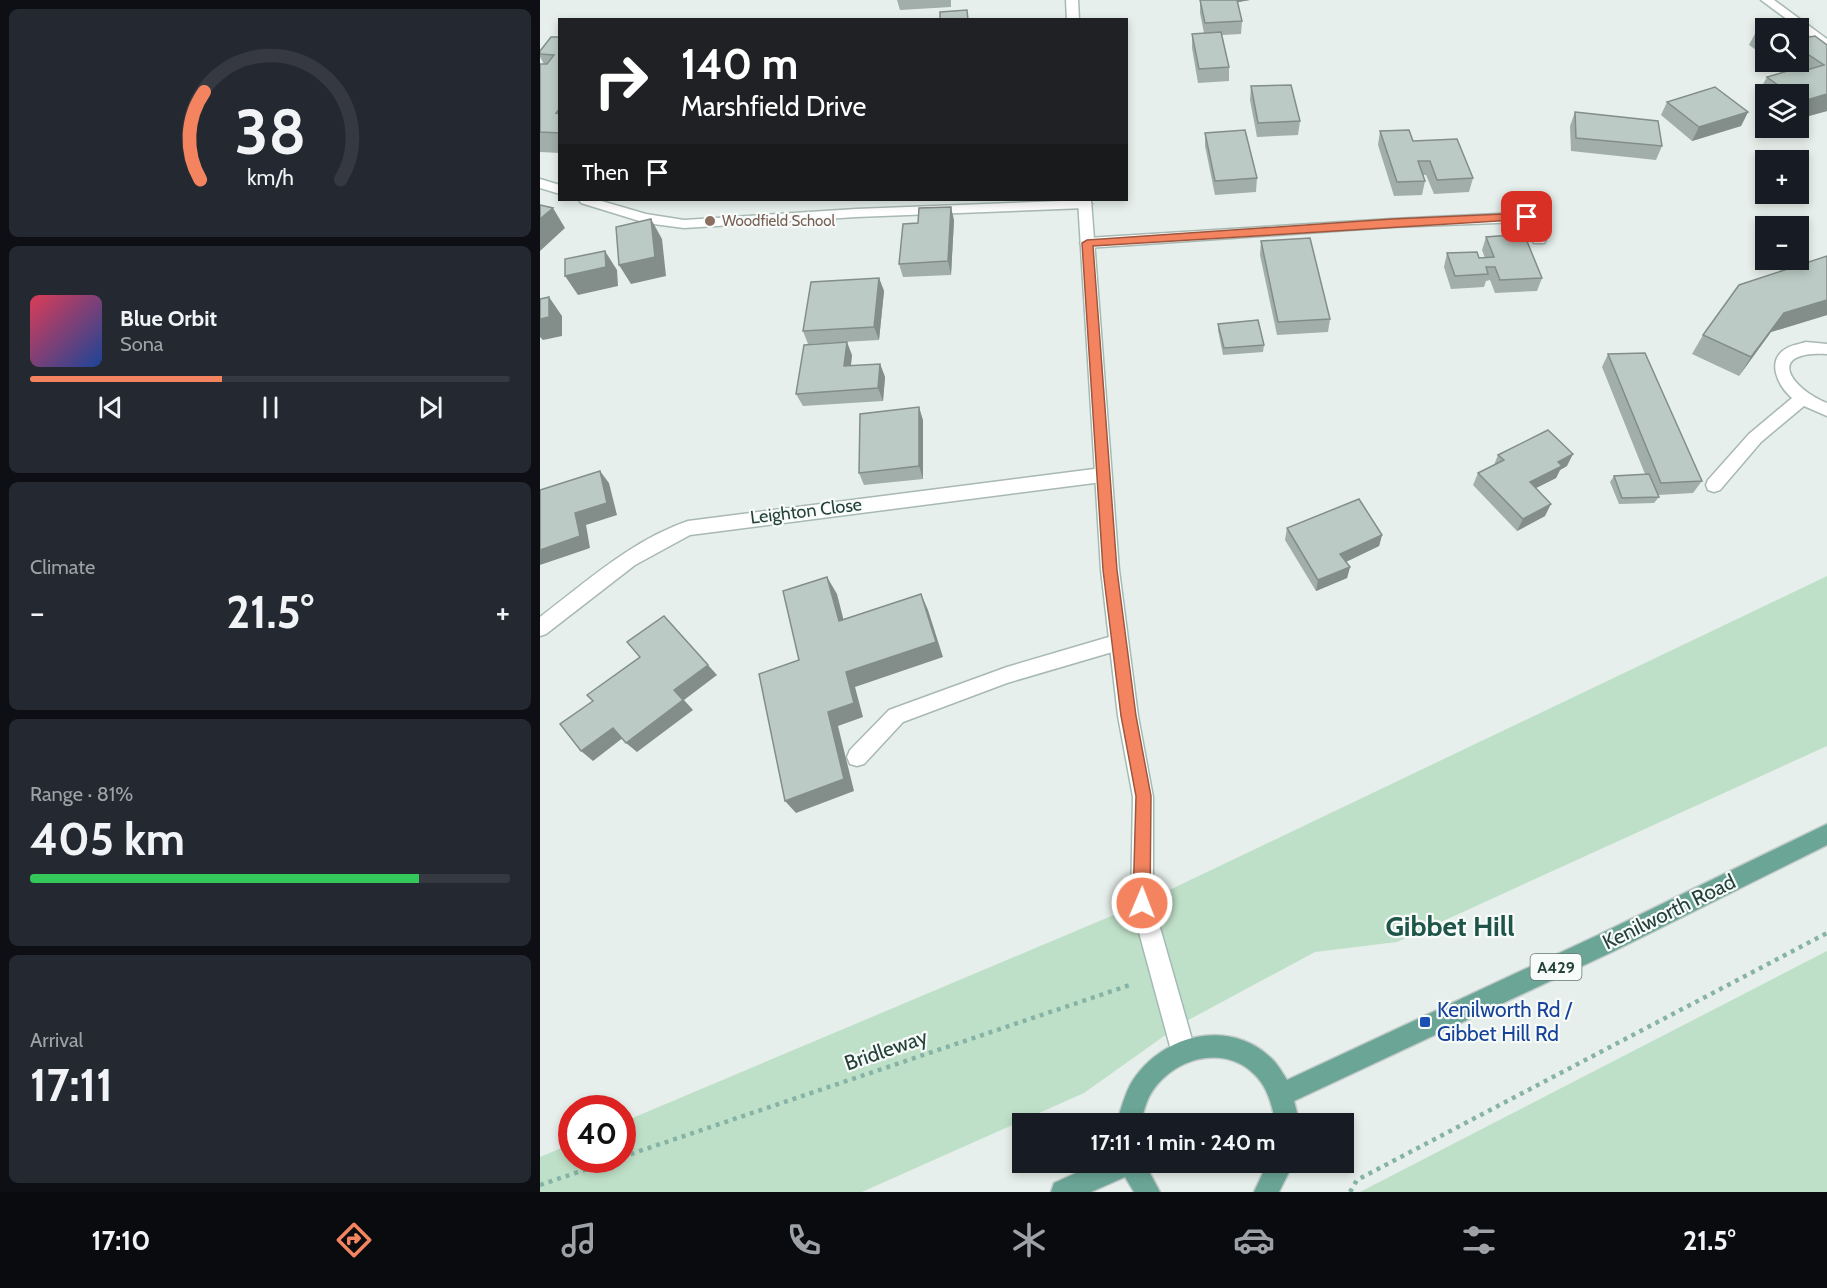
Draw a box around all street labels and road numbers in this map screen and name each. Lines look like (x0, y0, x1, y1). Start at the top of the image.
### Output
street label: Leighton Close (749, 493, 863, 529)
street label: Kenilworth Road (1598, 869, 1739, 955)
road number: A429 (1530, 954, 1582, 980)
street label: Bridleway (841, 1024, 931, 1075)

